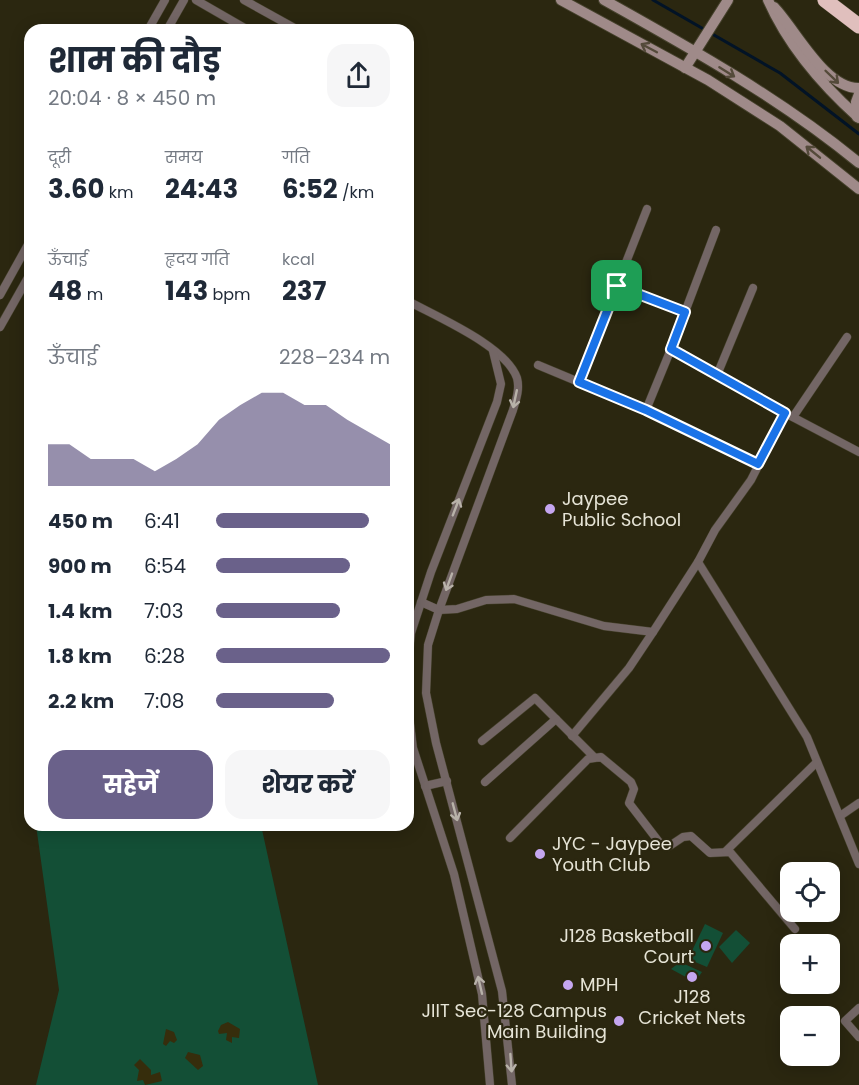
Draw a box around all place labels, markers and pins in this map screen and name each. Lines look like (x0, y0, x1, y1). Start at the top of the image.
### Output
pin (591, 260, 642, 311)
place label: Jaypee Public School (562, 486, 681, 532)
marker: Jaypee Public School (543, 502, 557, 516)
place label: JYC - Jaypee Youth Club (552, 831, 672, 877)
marker: JYC - Jaypee Youth Club (533, 847, 547, 861)
place label: J128 Basketball Court (559, 923, 694, 969)
marker: J128 Basketball Court (699, 939, 713, 953)
marker: J128 Cricket Nets (685, 970, 699, 984)
place label: MPH (580, 972, 618, 997)
marker: MPH (561, 978, 575, 992)
place label: J128 Cricket Nets (638, 984, 746, 1030)
place label: JIIT Sec-128 Campus Main Building (422, 998, 607, 1044)
marker: JIIT Sec-128 Campus Main Building (612, 1014, 626, 1028)

